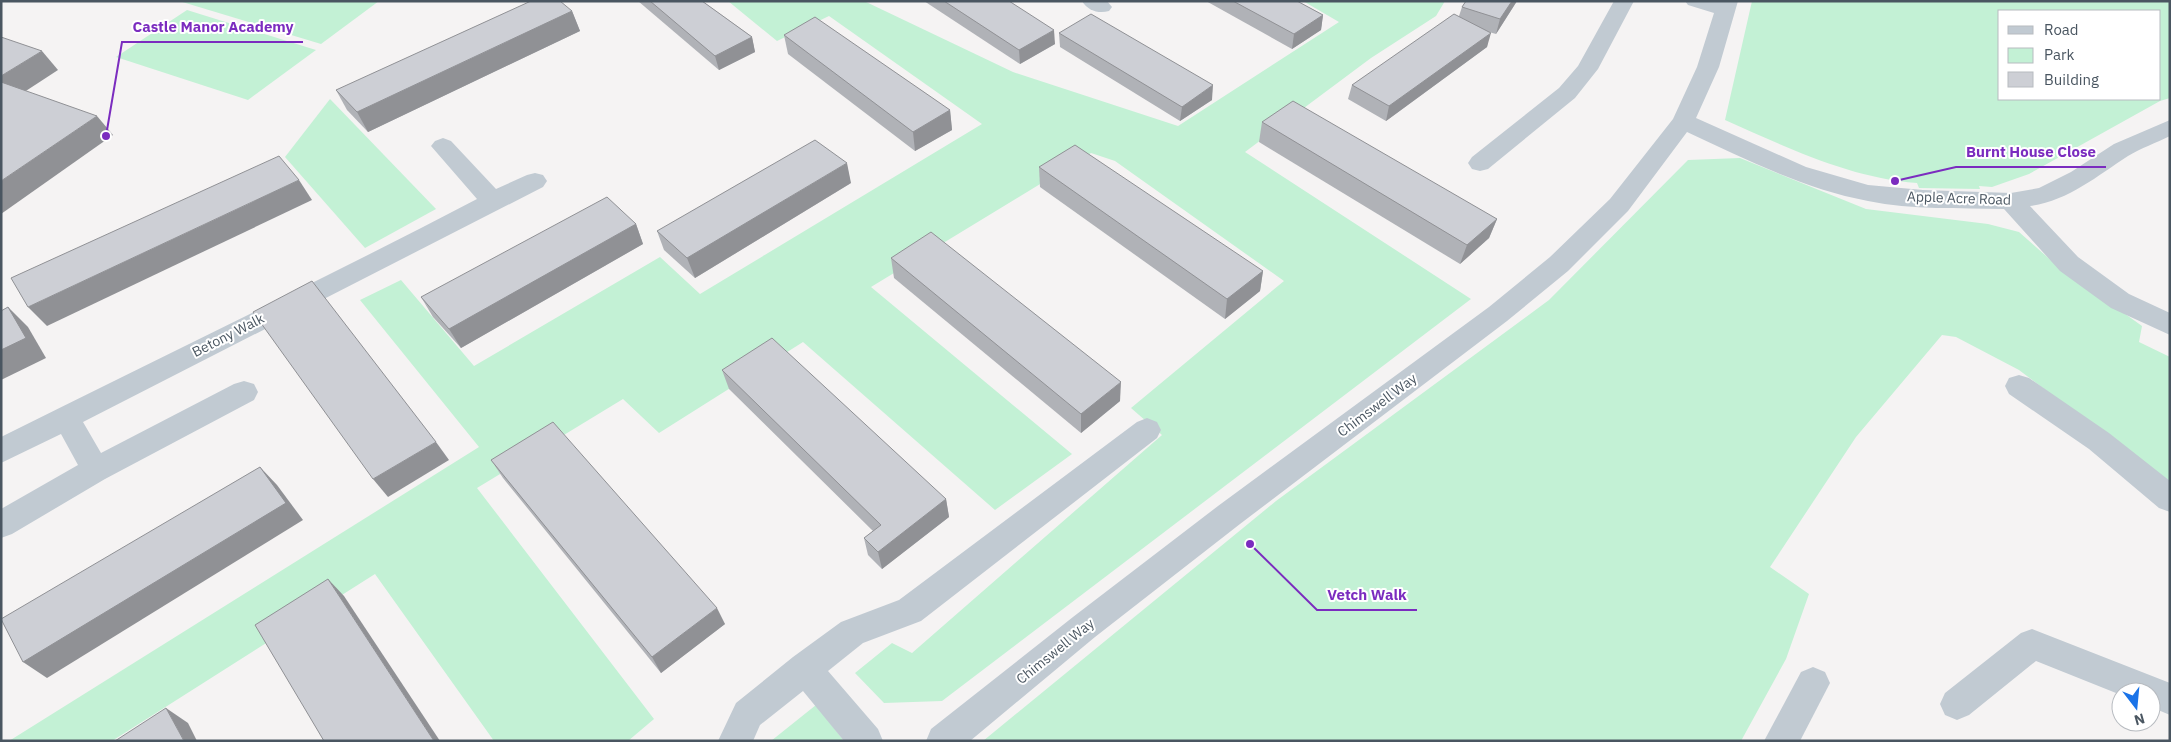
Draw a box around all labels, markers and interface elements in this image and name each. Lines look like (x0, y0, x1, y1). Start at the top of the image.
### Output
legend (1998, 10, 2161, 100)
callout: Castle Manor Academy (122, 12, 303, 42)
text: Castle Manor Academy (132, 17, 294, 36)
text: Road (2044, 20, 2079, 39)
text: Park (2044, 45, 2074, 64)
text: Building (2044, 70, 2099, 89)
callout: Burnt House Close (1956, 137, 2106, 167)
text: Burnt House Close (1966, 142, 2096, 161)
street label: Apple Acre Road (1907, 187, 2011, 209)
street label: Betony Walk (189, 309, 268, 361)
street label: Chimswell Way (1334, 369, 1420, 441)
callout: Vetch Walk (1317, 580, 1417, 610)
text: Vetch Walk (1327, 585, 1407, 604)
street label: Chimswell Way (1012, 614, 1098, 688)
north arrow (2111, 682, 2161, 732)
text: N (2132, 709, 2147, 730)

